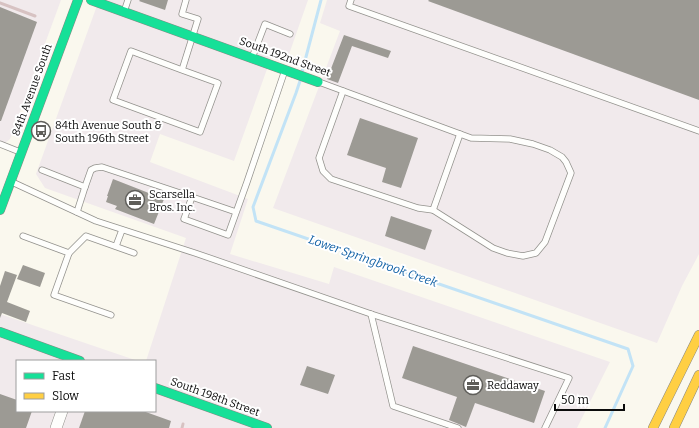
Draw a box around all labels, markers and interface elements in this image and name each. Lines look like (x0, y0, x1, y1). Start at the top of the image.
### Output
street label: South 192nd Street (238, 34, 332, 80)
street label: 84th Avenue South (9, 42, 55, 138)
place label: 84th Avenue South & South 196th Street (55, 119, 162, 145)
bus stop icon: 84th Avenue South & South 196th Street (30, 120, 52, 142)
place label: Scarsella Bros. Inc. (149, 188, 195, 214)
office icon: Scarsella Bros. Inc. (124, 189, 146, 211)
water label: Lower Springbrook Creek (307, 232, 440, 290)
legend (16, 360, 156, 412)
text: Fast (52, 369, 76, 383)
office icon: Reddaway (462, 374, 484, 396)
street label: South 198th Street (169, 375, 261, 419)
place label: Reddaway (487, 379, 539, 392)
scale bar (555, 386, 624, 412)
text: Slow (52, 389, 79, 403)
text: 50 m (561, 393, 590, 407)

